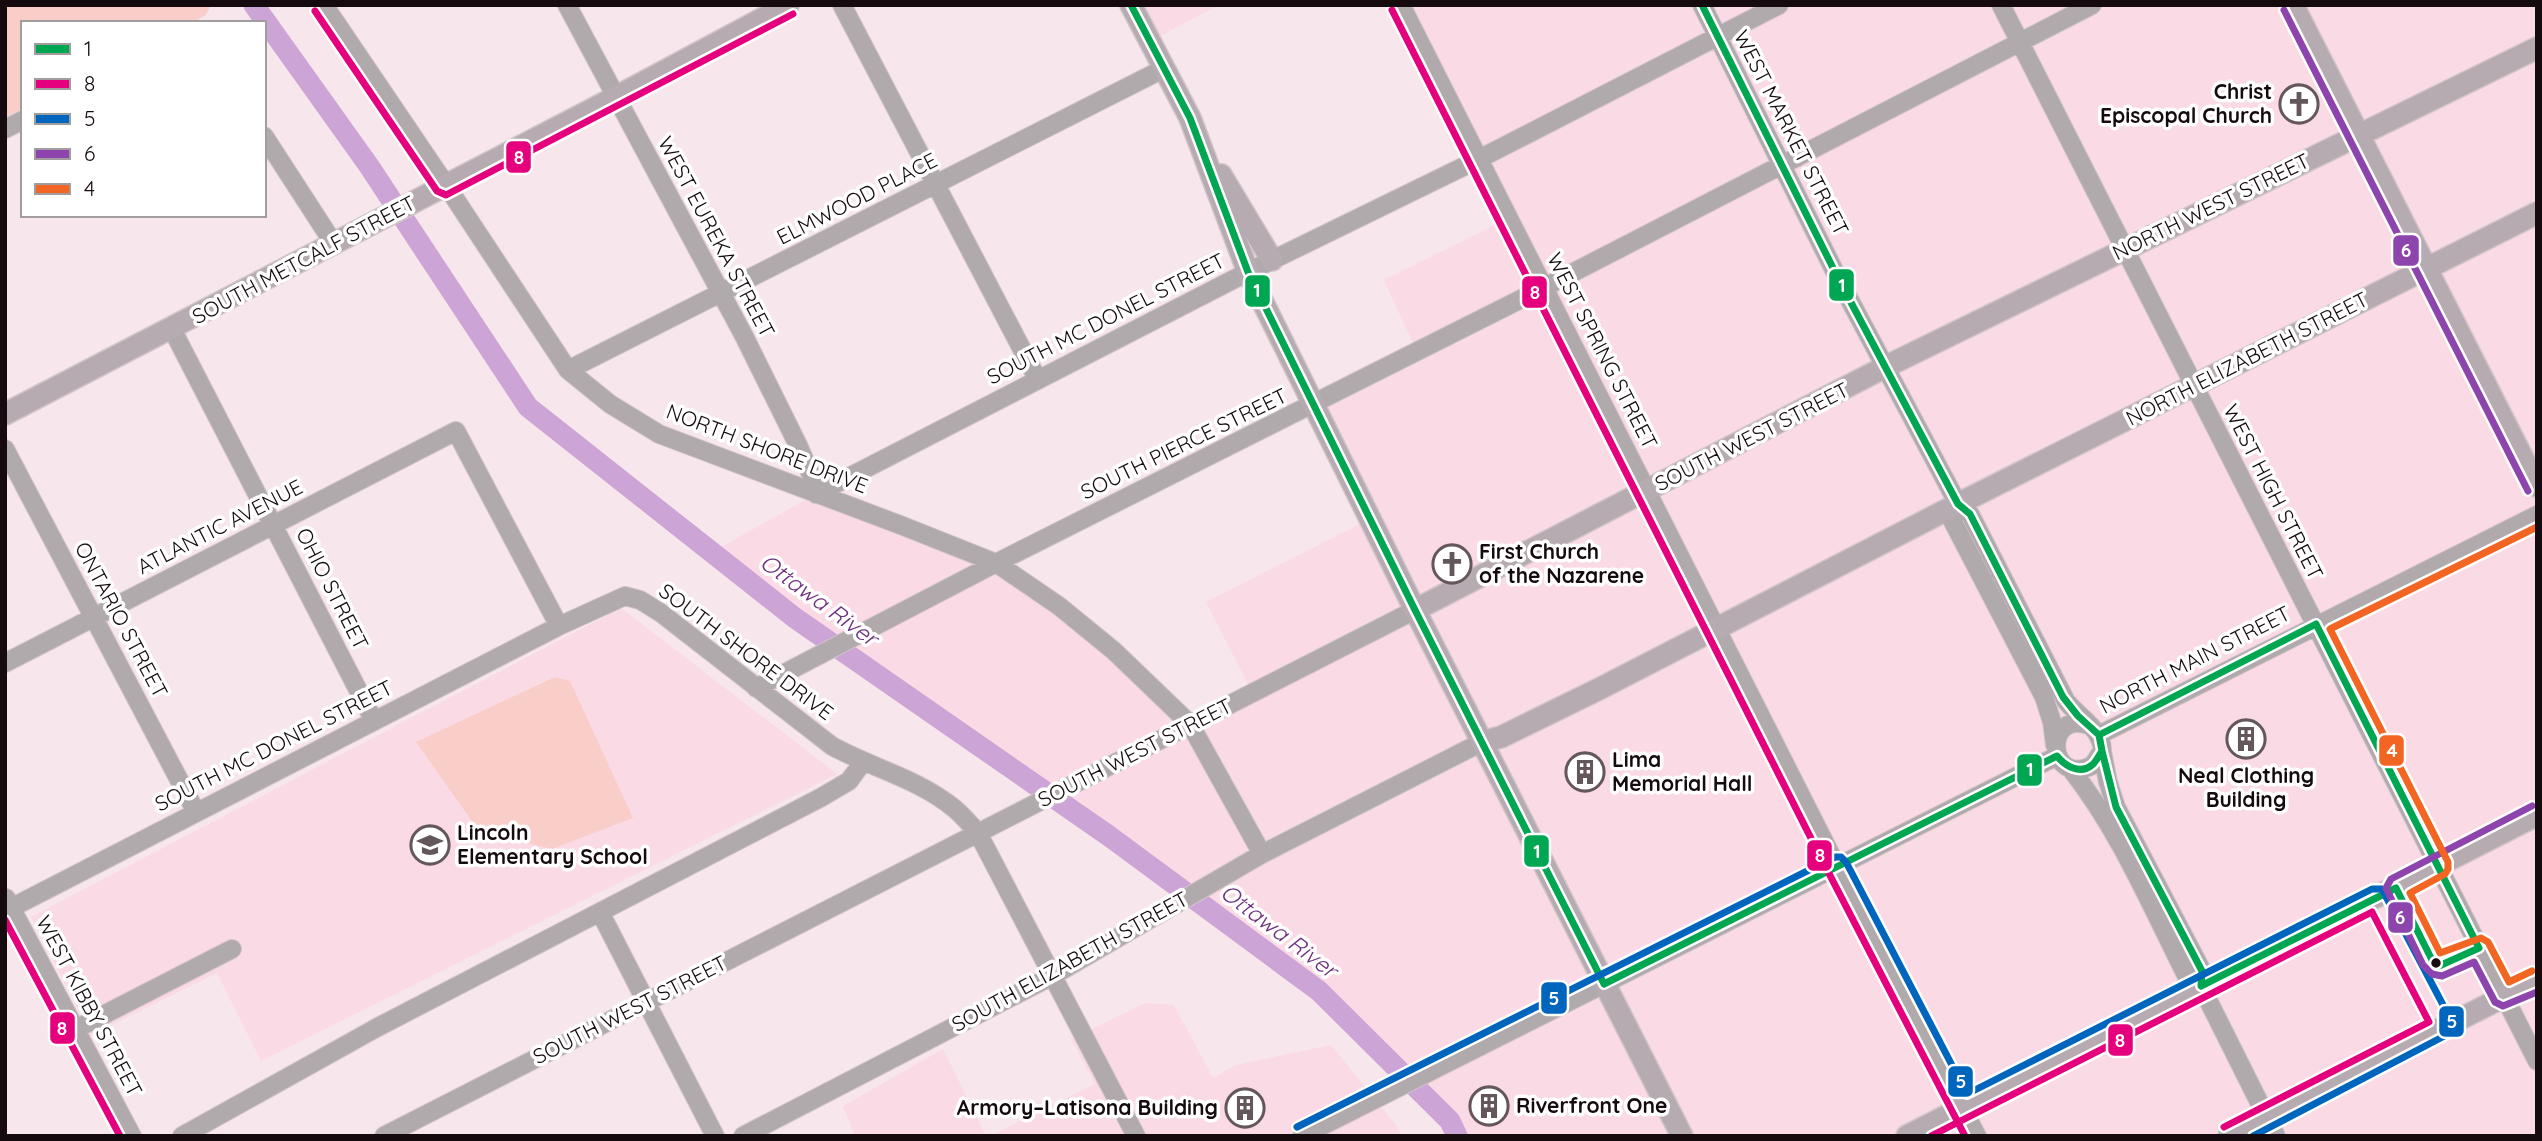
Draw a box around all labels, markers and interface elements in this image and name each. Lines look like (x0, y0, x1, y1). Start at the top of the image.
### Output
legend (21, 21, 266, 217)
street label: WEST MARKET STREET (1729, 25, 1855, 240)
text: 1 (84, 35, 92, 61)
text: 8 (84, 70, 95, 96)
place label: Christ Episcopal Church (2100, 78, 2272, 128)
church icon: Christ Episcopal Church (2278, 83, 2320, 125)
text: 5 (84, 105, 95, 131)
street label: WEST EUREKA STREET (653, 132, 781, 341)
text: 6 (84, 140, 95, 166)
line badge: 8 (505, 140, 532, 174)
text: 8 (514, 145, 524, 169)
street label: ELMWOOD PLACE (772, 146, 941, 250)
street label: NORTH WEST STREET (2108, 147, 2313, 265)
text: 4 (84, 175, 95, 201)
street label: SOUTH METCALF STREET (187, 189, 420, 329)
line badge: 6 (2392, 234, 2420, 267)
text: 6 (2401, 238, 2411, 262)
street label: SOUTH MC DONEL STREET (982, 247, 1229, 390)
street label: WEST SPRING STREET (1542, 248, 1664, 453)
line badge: 1 (1828, 268, 1855, 302)
text: 1 (1838, 273, 1846, 297)
line badge: 1 (1244, 274, 1271, 308)
line badge: 8 (1521, 275, 1548, 309)
text: 1 (1253, 278, 1261, 302)
text: 8 (1530, 280, 1540, 304)
street label: NORTH ELIZABETH STREET (2121, 286, 2372, 431)
street label: SOUTH WEST STREET (1650, 376, 1853, 496)
street label: SOUTH PIERCE STREET (1076, 382, 1291, 504)
street label: NORTH SHORE DRIVE (663, 398, 872, 498)
street label: WEST HIGH STREET (2218, 400, 2329, 584)
street label: ATLANTIC AVENUE (132, 473, 307, 579)
street label: OHIO STREET (291, 523, 375, 654)
street label: ONTARIO STREET (70, 537, 174, 702)
place label: First Church of the Nazarene (1479, 538, 1644, 588)
church icon: First Church of the Nazarene (1431, 543, 1473, 585)
water label: Ottawa River (755, 547, 887, 654)
street label: SOUTH SHORE DRIVE (654, 577, 839, 725)
street label: NORTH MAIN STREET (2095, 600, 2294, 719)
street label: SOUTH MC DONEL STREET (150, 674, 397, 817)
street label: SOUTH WEST STREET (1033, 692, 1236, 812)
building icon: Neal Clothing Building (2225, 718, 2267, 760)
line badge: 4 (2378, 734, 2405, 767)
text: 4 (2386, 738, 2398, 762)
place label: Lima Memorial Hall (1612, 746, 1753, 796)
building icon: Lima Memorial Hall (1564, 751, 1606, 793)
line badge: 1 (2016, 753, 2043, 787)
text: 1 (2026, 757, 2034, 781)
place label: Neal Clothing Building (2178, 762, 2314, 812)
place label: Lincoln Elementary School (457, 819, 648, 869)
school or university icon: Lincoln Elementary School (409, 824, 451, 866)
line badge: 1 (1523, 834, 1550, 868)
text: 1 (1533, 839, 1541, 863)
line badge: 8 (1806, 839, 1833, 872)
text: 8 (1815, 843, 1825, 867)
water label: Ottawa River (1215, 877, 1346, 986)
street label: SOUTH ELIZABETH STREET (947, 885, 1192, 1037)
line badge: 6 (2387, 901, 2414, 934)
text: 6 (2395, 905, 2405, 929)
street label: WEST KIBBY STREET (31, 911, 149, 1101)
street label: SOUTH WEST STREET (528, 949, 731, 1069)
unlabelled marker (2429, 956, 2443, 970)
line badge: 5 (1540, 981, 1568, 1015)
text: 5 (1549, 986, 1559, 1010)
line badge: 5 (2438, 1005, 2465, 1038)
text: 5 (2447, 1009, 2457, 1033)
line badge: 8 (49, 1011, 76, 1045)
text: 8 (57, 1016, 67, 1040)
line badge: 8 (2107, 1023, 2134, 1057)
text: 8 (2115, 1028, 2125, 1052)
line badge: 5 (1947, 1065, 1974, 1098)
text: 5 (1956, 1069, 1966, 1093)
building icon: Riverfront One (1468, 1085, 1510, 1127)
building icon: Armory–Latisona Building (1224, 1087, 1266, 1129)
place label: Riverfront One (1516, 1092, 1667, 1118)
place label: Armory–Latisona Building (957, 1094, 1218, 1120)

